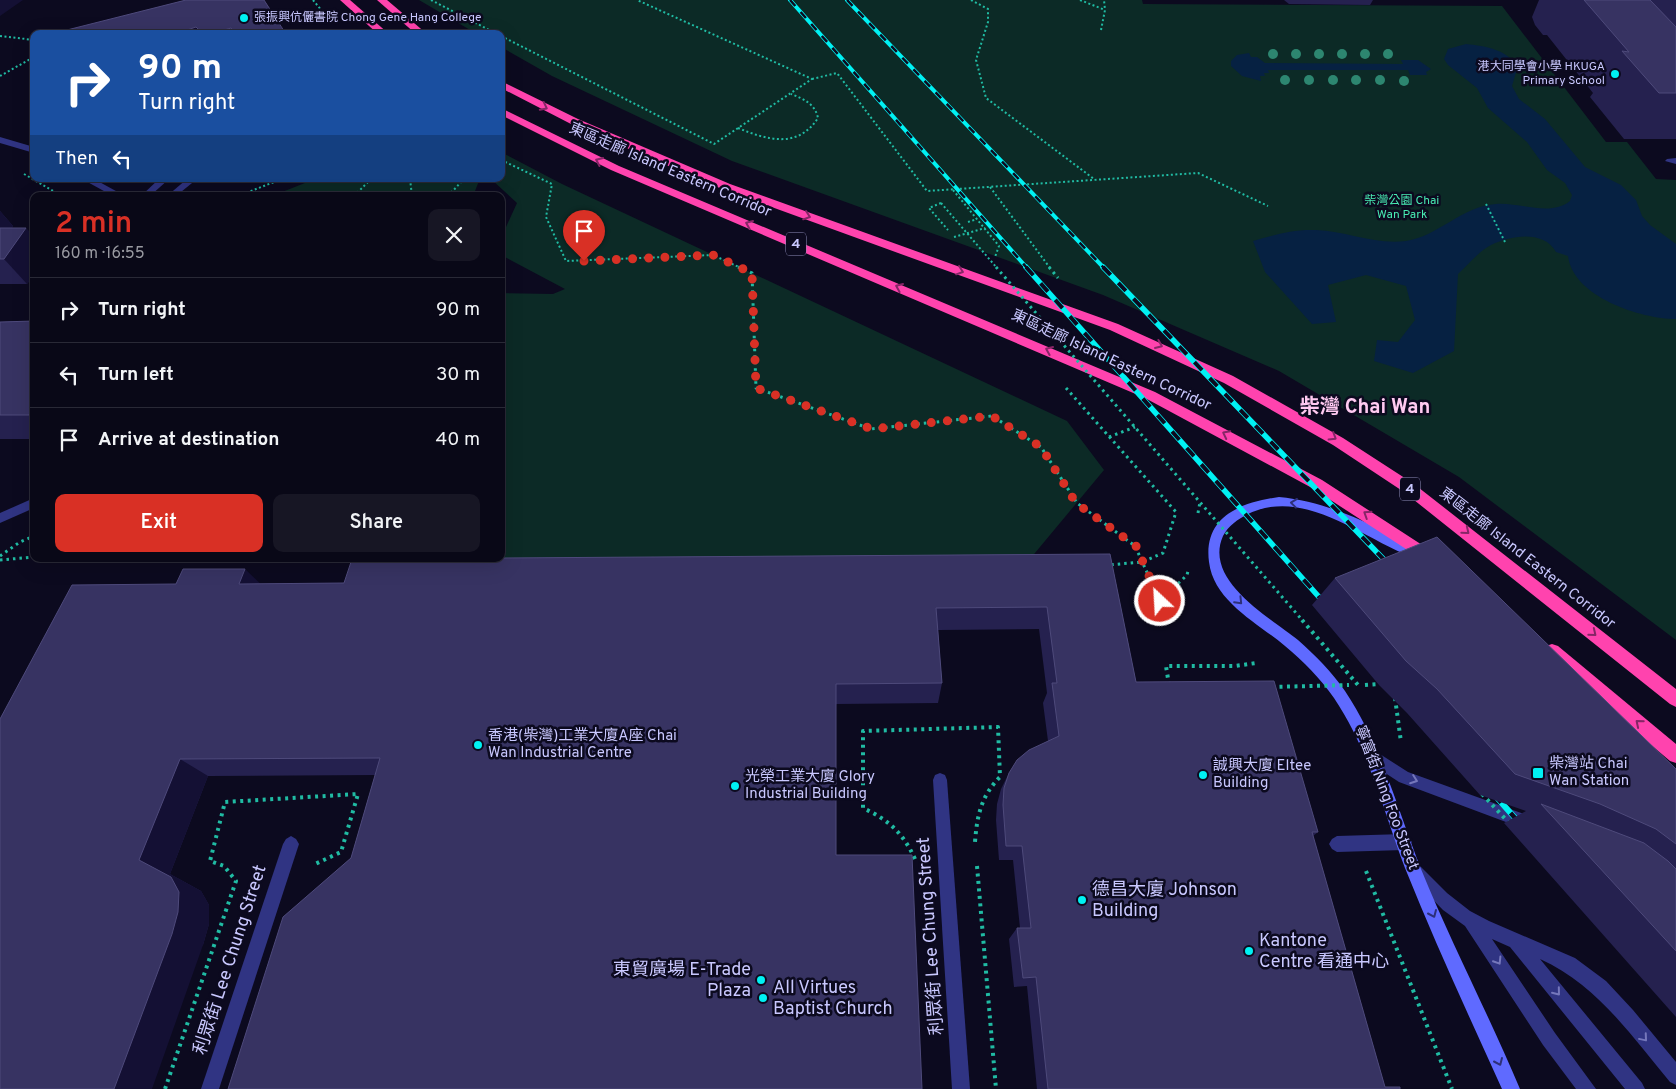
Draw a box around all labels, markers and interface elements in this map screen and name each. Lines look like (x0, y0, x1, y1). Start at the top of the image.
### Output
place label: 張振興伉儷書院 Chong Gene Hang College (254, 10, 481, 26)
marker: 張振興伉儷書院 Chong Gene Hang College (238, 12, 250, 24)
text: 90 m (138, 47, 222, 91)
icon: right (55, 50, 120, 115)
place label: 港大同學會小學 HKUGA Primary School (1478, 59, 1605, 89)
marker: 港大同學會小學 HKUGA Primary School (1609, 68, 1621, 80)
text: Turn right (138, 90, 235, 117)
one-way arrow (539, 101, 548, 111)
street label: 東區走廊 Island Eastern Corridor (566, 120, 774, 222)
icon: left (108, 145, 136, 173)
text: Then (55, 147, 98, 171)
one-way arrow (595, 157, 604, 168)
park label: 柴灣公園 Chai Wan Park (1365, 193, 1439, 223)
text: 2 min (55, 206, 132, 243)
button: close (428, 209, 480, 261)
pin (563, 210, 605, 261)
one-way arrow (802, 210, 811, 220)
icon: arrive (570, 217, 598, 245)
one-way arrow (745, 220, 754, 231)
road number: 4 (786, 232, 806, 255)
text: 160 m · 16:55 (55, 244, 145, 264)
one-way arrow (956, 265, 964, 275)
one-way arrow (895, 283, 904, 294)
icon: right (55, 296, 83, 324)
text: Turn right (98, 298, 186, 322)
text: 90 m (436, 298, 480, 322)
street label: 東區走廊 Island Eastern Corridor (1008, 306, 1214, 416)
one-way arrow (1154, 339, 1163, 350)
one-way arrow (1045, 346, 1054, 357)
icon: left (55, 361, 83, 389)
text: Turn left (98, 363, 174, 387)
text: 30 m (436, 363, 480, 387)
district label: 柴灣 Chai Wan (1300, 395, 1430, 421)
icon: arrive (55, 426, 83, 454)
text: Arrive at destination (98, 428, 279, 452)
text: 40 m (435, 428, 480, 452)
one-way arrow (1222, 430, 1231, 440)
one-way arrow (1328, 431, 1337, 441)
road number: 4 (1400, 478, 1420, 500)
street label: 東區走廊 Island Eastern Corridor (1435, 484, 1619, 634)
button: Exit (55, 494, 263, 552)
button: Share (273, 494, 480, 552)
one-way arrow (1290, 498, 1298, 509)
one-way arrow (1363, 511, 1372, 521)
one-way arrow (1460, 526, 1469, 534)
position arrow (1133, 574, 1185, 626)
one-way arrow (1233, 596, 1242, 605)
one-way arrow (1587, 627, 1596, 635)
one-way arrow (1635, 720, 1644, 729)
street label: 寧富街 Ning Foo Street (1350, 723, 1422, 873)
place label: 香港(柴灣)工業大廈A座 Chai Wan Industrial Centre (488, 727, 677, 763)
marker: 香港(柴灣)工業大廈A座 Chai Wan Industrial Centre (472, 739, 484, 751)
place label: 柴灣站 Chai Wan Station (1549, 755, 1629, 791)
place label: 誠興大廈 Eltee Building (1213, 757, 1311, 793)
marker: 柴灣站 Chai Wan Station (1531, 766, 1545, 780)
place label: 光榮工業大廈 Glory Industrial Building (745, 768, 875, 804)
marker: 誠興大廈 Eltee Building (1197, 769, 1209, 781)
one-way arrow (1409, 774, 1418, 784)
marker: 光榮工業大廈 Glory Industrial Building (729, 780, 741, 792)
street label: 利眾街 Lee Chung Street (913, 836, 949, 1036)
street label: 利眾街 Lee Chung Street (189, 862, 273, 1058)
place label: 德昌大廈 Johnson Building (1092, 879, 1237, 923)
marker: 德昌大廈 Johnson Building (1076, 894, 1088, 906)
one-way arrow (1427, 909, 1437, 918)
place label: Kantone Centre 看通中心 (1259, 930, 1389, 974)
marker: Kantone Centre 看通中心 (1243, 945, 1255, 957)
one-way arrow (1492, 955, 1502, 964)
place label: 東貿廣場 E-Trade Plaza (613, 959, 751, 1003)
marker: 東貿廣場 E-Trade Plaza (755, 974, 767, 986)
place label: All Virtues Baptist Church (773, 977, 893, 1021)
one-way arrow (1552, 987, 1561, 996)
marker: All Virtues Baptist Church (757, 992, 769, 1004)
one-way arrow (1638, 1032, 1646, 1041)
one-way arrow (1492, 1057, 1503, 1066)

